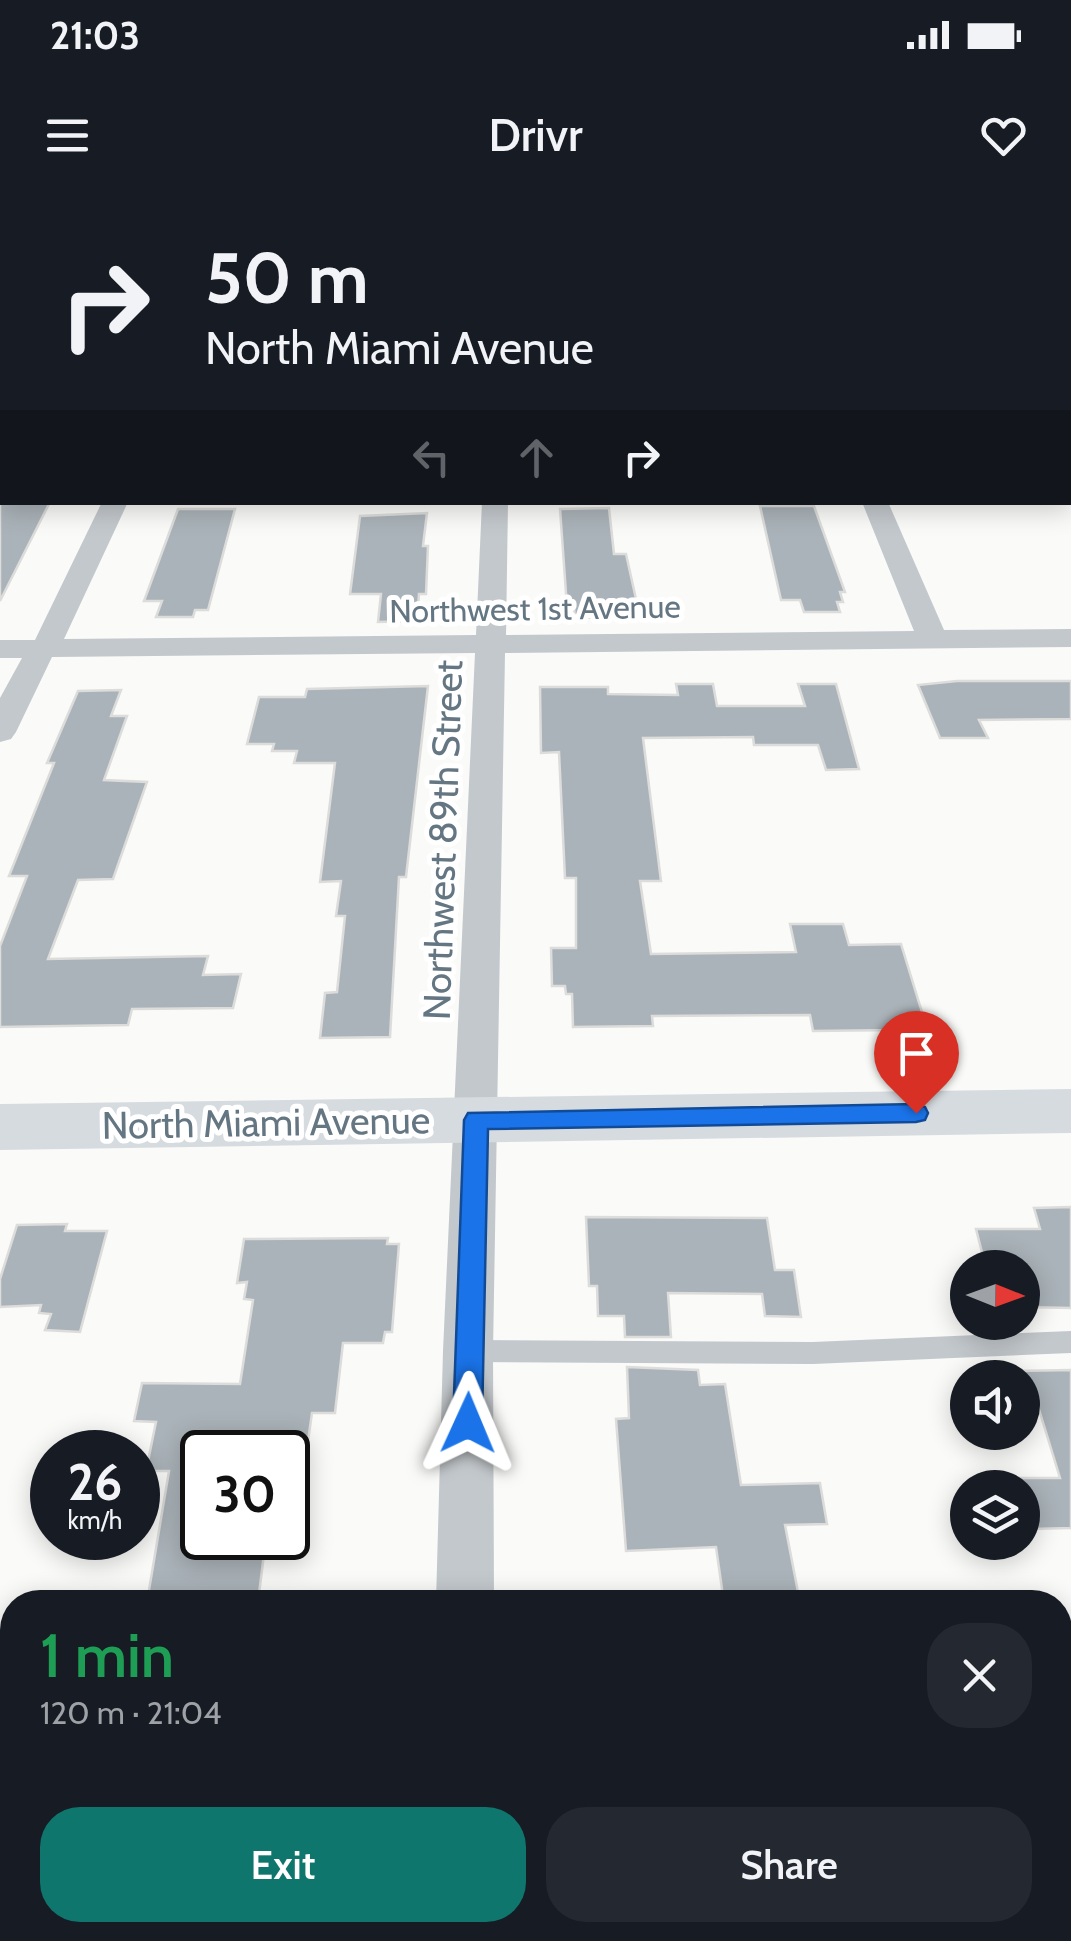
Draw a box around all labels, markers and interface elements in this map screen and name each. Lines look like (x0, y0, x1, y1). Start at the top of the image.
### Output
text: 21:03 (50, 12, 140, 59)
icon: menu (40, 108, 95, 163)
text: Drivr (488, 108, 583, 162)
icon: heart (976, 108, 1031, 163)
text: 50 m (205, 235, 369, 321)
icon: right (40, 240, 170, 370)
text: North Miami Avenue (205, 321, 594, 375)
icon: left (404, 430, 459, 485)
icon: ahead (509, 430, 564, 485)
icon: right (614, 430, 669, 485)
street label: Northwest 1st Avenue (389, 586, 681, 631)
street label: Northwest 89th Street (413, 659, 472, 1021)
pin (874, 1011, 959, 1114)
icon: arrive (889, 1026, 944, 1081)
street label: North Miami Avenue (101, 1096, 431, 1149)
north arrow (950, 1250, 1040, 1340)
map controls (950, 1250, 1040, 1560)
button: sound (950, 1360, 1040, 1450)
position arrow (416, 1371, 520, 1475)
speed limit sign: 30 (180, 1430, 310, 1560)
text: 26 (68, 1452, 122, 1513)
button: layers (950, 1470, 1040, 1560)
text: km/h (68, 1505, 122, 1535)
text: 1 min (40, 1619, 174, 1692)
button: close (927, 1623, 1032, 1728)
text: 120 m · 21:04 (40, 1693, 222, 1732)
button: Exit (40, 1807, 526, 1922)
button: Share (546, 1807, 1032, 1922)

